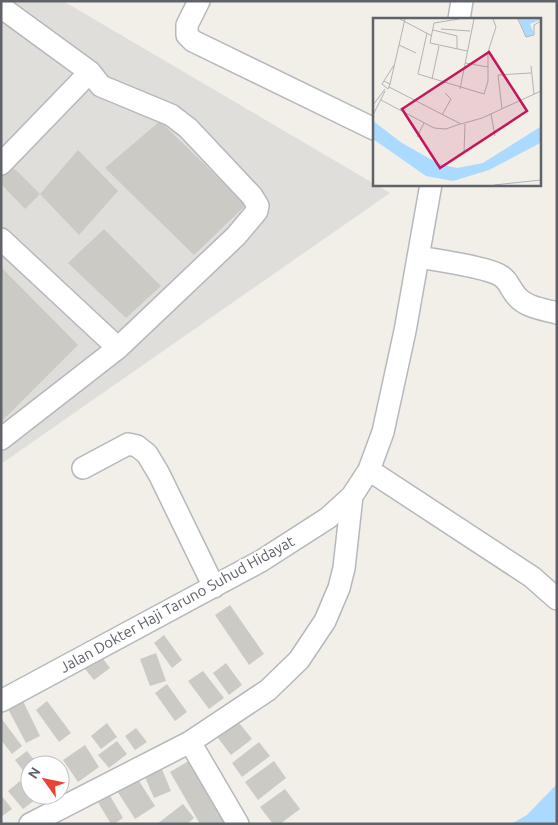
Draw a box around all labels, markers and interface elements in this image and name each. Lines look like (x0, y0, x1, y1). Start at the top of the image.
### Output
inset map (373, 18, 540, 185)
street label: Jalan Dokter Haji Taruno Suhud Hidayat (57, 532, 297, 676)
north arrow (20, 755, 70, 805)
text: N (25, 764, 44, 782)

